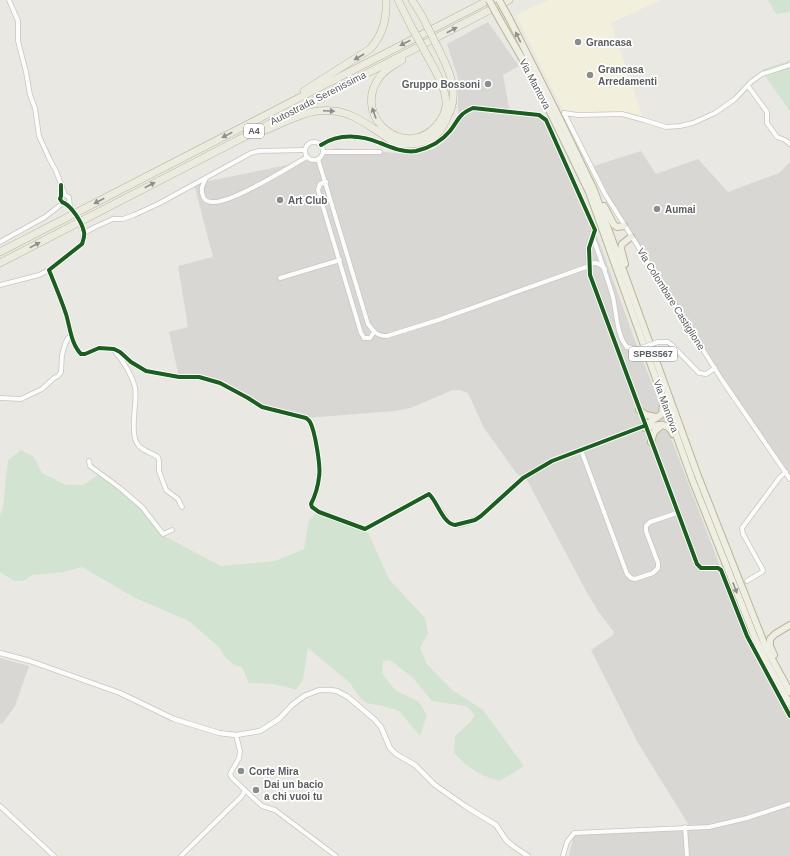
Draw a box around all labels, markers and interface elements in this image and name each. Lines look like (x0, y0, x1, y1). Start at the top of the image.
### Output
one-way arrow (446, 27, 458, 33)
one-way arrow (515, 31, 521, 42)
marker: Grancasa (573, 37, 583, 47)
place label: Grancasa (586, 37, 632, 48)
one-way arrow (399, 40, 411, 46)
one-way arrow (353, 54, 365, 61)
street label: Via Mantova (517, 57, 553, 111)
place label: Grancasa Arredamenti (598, 64, 657, 87)
street label: Autostrada Serenissima (268, 69, 368, 127)
marker: Grancasa Arredamenti (585, 70, 595, 80)
place label: Gruppo Bossoni (402, 79, 480, 90)
marker: Gruppo Bossoni (483, 79, 493, 89)
one-way arrow (371, 106, 377, 118)
one-way arrow (323, 108, 336, 114)
road number: A4 (244, 124, 264, 138)
one-way arrow (221, 132, 233, 138)
one-way arrow (144, 182, 156, 189)
marker: Art Club (275, 195, 285, 205)
place label: Art Club (288, 195, 327, 206)
one-way arrow (93, 198, 105, 204)
marker: Aumai (652, 204, 662, 214)
place label: Aumai (665, 204, 696, 215)
one-way arrow (29, 242, 40, 249)
street label: Via Colombare Castiglione (635, 246, 707, 352)
road number: SPBS567 (629, 347, 677, 361)
street label: Via Mantova (651, 378, 681, 434)
one-way arrow (733, 582, 739, 594)
marker: Corte Mira (236, 766, 246, 776)
place label: Corte Mira (249, 766, 299, 777)
place label: Dai un bacio a chi vuoi tu (264, 779, 323, 802)
marker: Dai un bacio a chi vuoi tu (251, 785, 261, 795)

